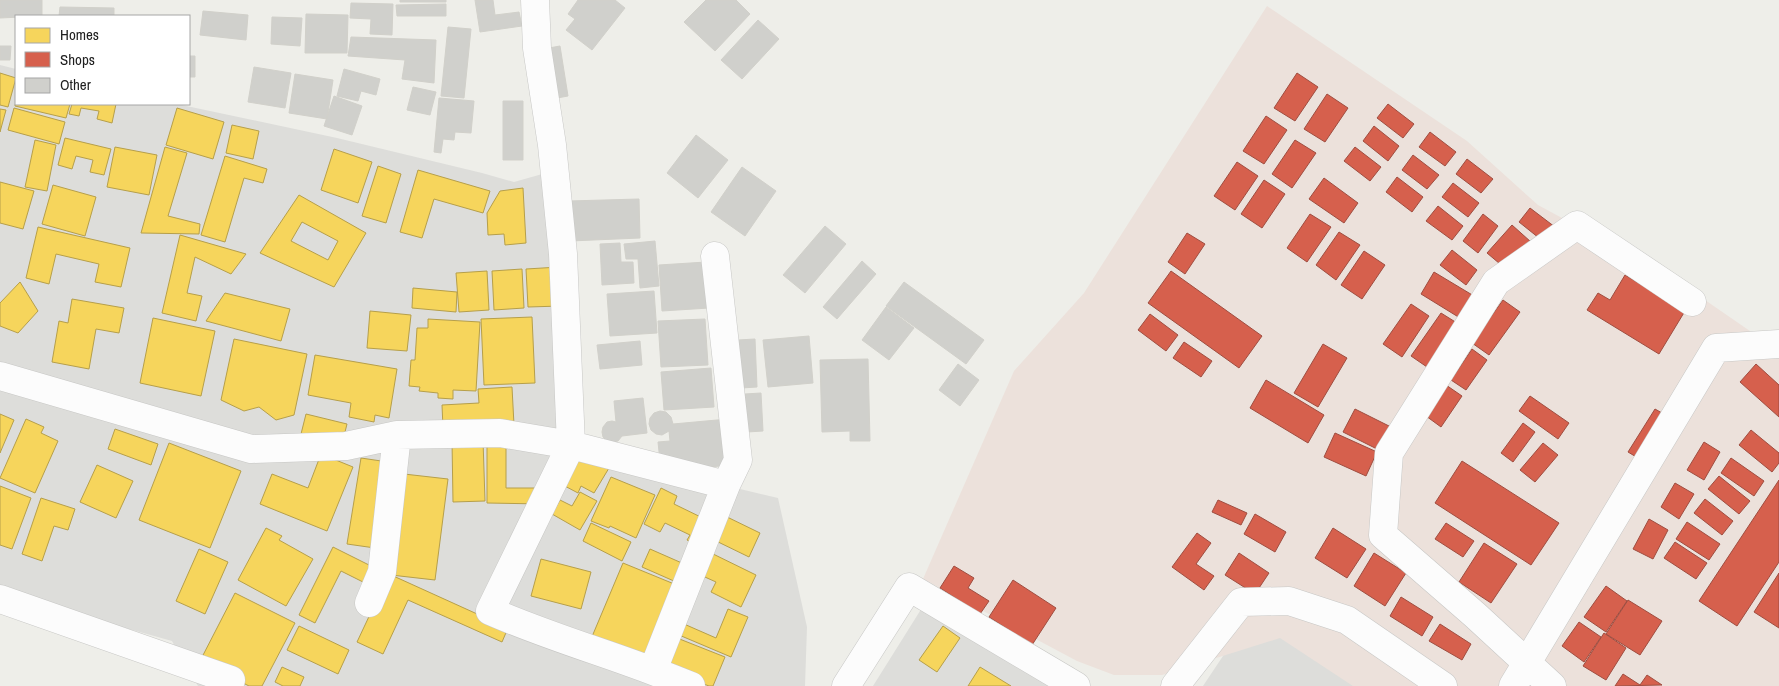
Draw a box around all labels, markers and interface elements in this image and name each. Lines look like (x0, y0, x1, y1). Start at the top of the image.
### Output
legend (15, 15, 190, 105)
text: Homes (60, 24, 99, 45)
text: Shops (60, 49, 95, 70)
text: Other (60, 74, 91, 95)

